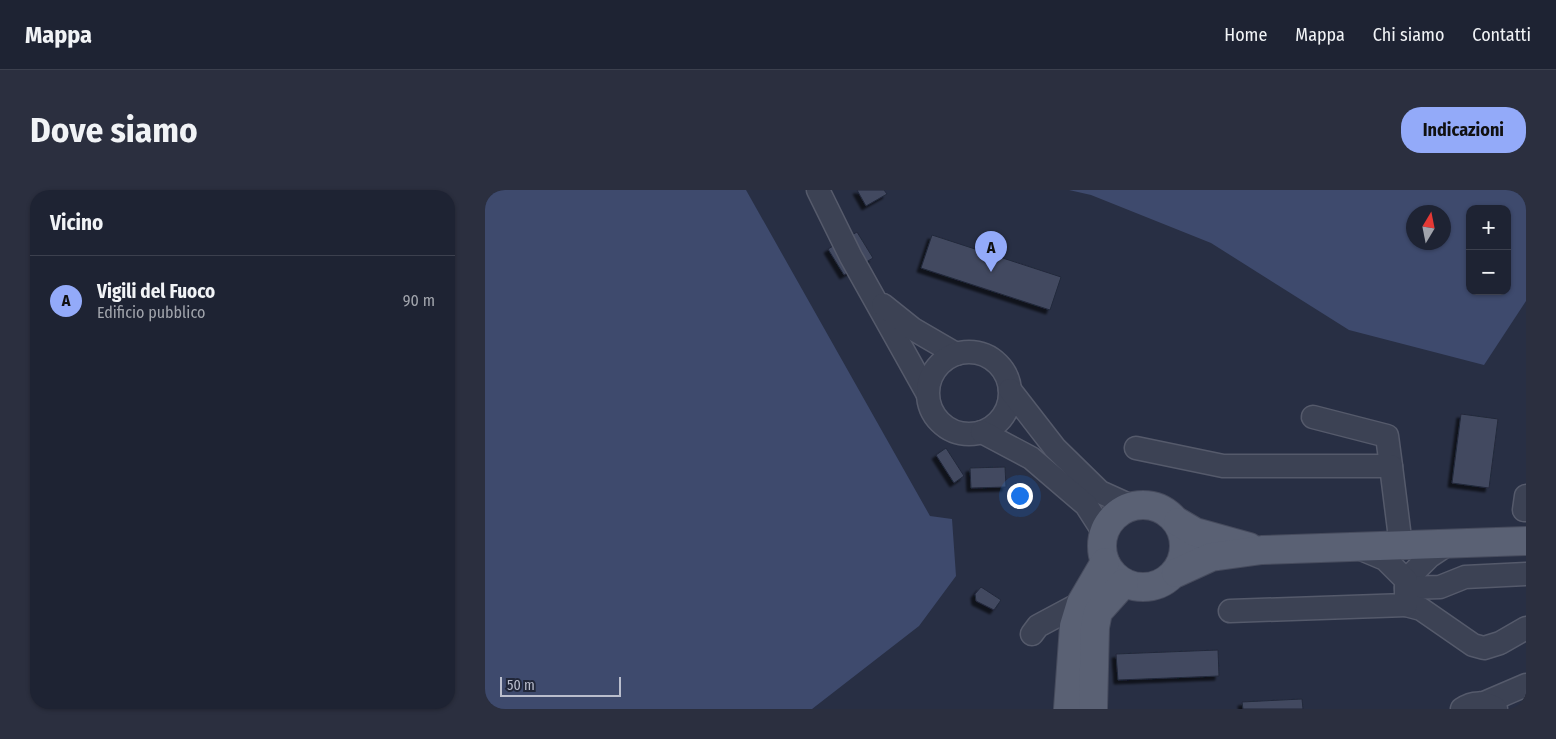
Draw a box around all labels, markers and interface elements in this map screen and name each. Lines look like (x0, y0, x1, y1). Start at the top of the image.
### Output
text: Mappa (25, 21, 92, 49)
text: Home (1224, 24, 1267, 46)
text: Mappa (1295, 24, 1345, 46)
text: Chi siamo (1373, 24, 1444, 46)
text: Contatti (1472, 24, 1531, 46)
button: Indicazioni (1401, 107, 1526, 153)
text: Dove siamo (30, 109, 198, 151)
north arrow (1406, 205, 1451, 250)
map controls (1466, 205, 1511, 295)
button: + (1466, 205, 1511, 250)
text: Vicino (50, 210, 103, 236)
pin: A (975, 231, 1007, 272)
button: − (1466, 250, 1511, 295)
text: Vigili del Fuoco (97, 280, 215, 303)
text: A (62, 291, 70, 310)
text: 90 m (403, 291, 435, 310)
text: Edificio pubblico (97, 303, 205, 322)
your location (1007, 483, 1033, 509)
scale bar (500, 674, 621, 697)
text: 50 m (507, 677, 535, 694)

